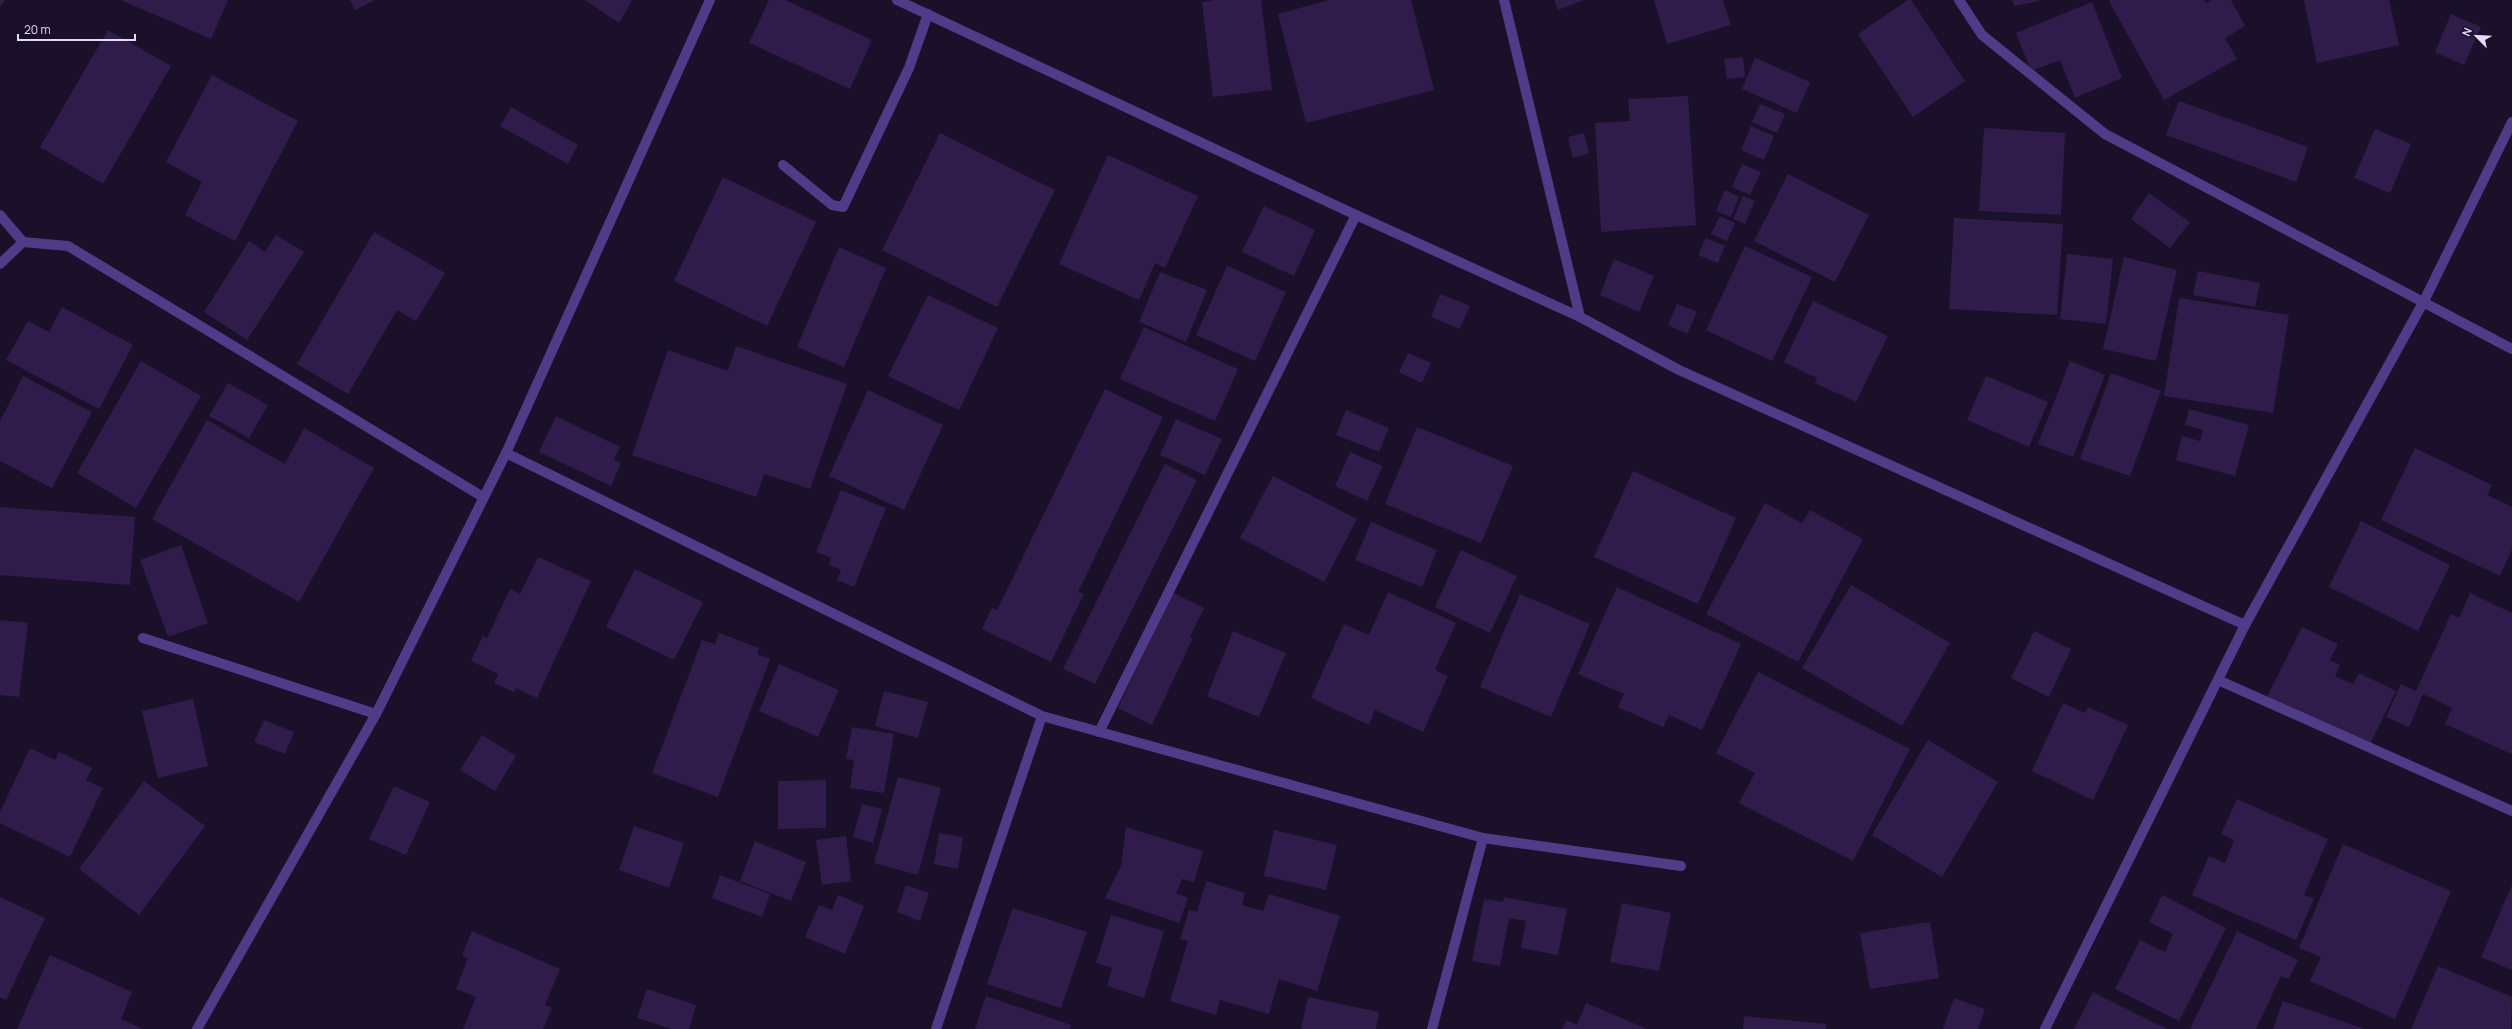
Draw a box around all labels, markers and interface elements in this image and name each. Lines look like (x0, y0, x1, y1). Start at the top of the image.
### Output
scale bar (18, 16, 135, 42)
north arrow (2456, 16, 2496, 56)
text: 20 m (24, 21, 51, 38)
text: N (2458, 25, 2475, 38)

